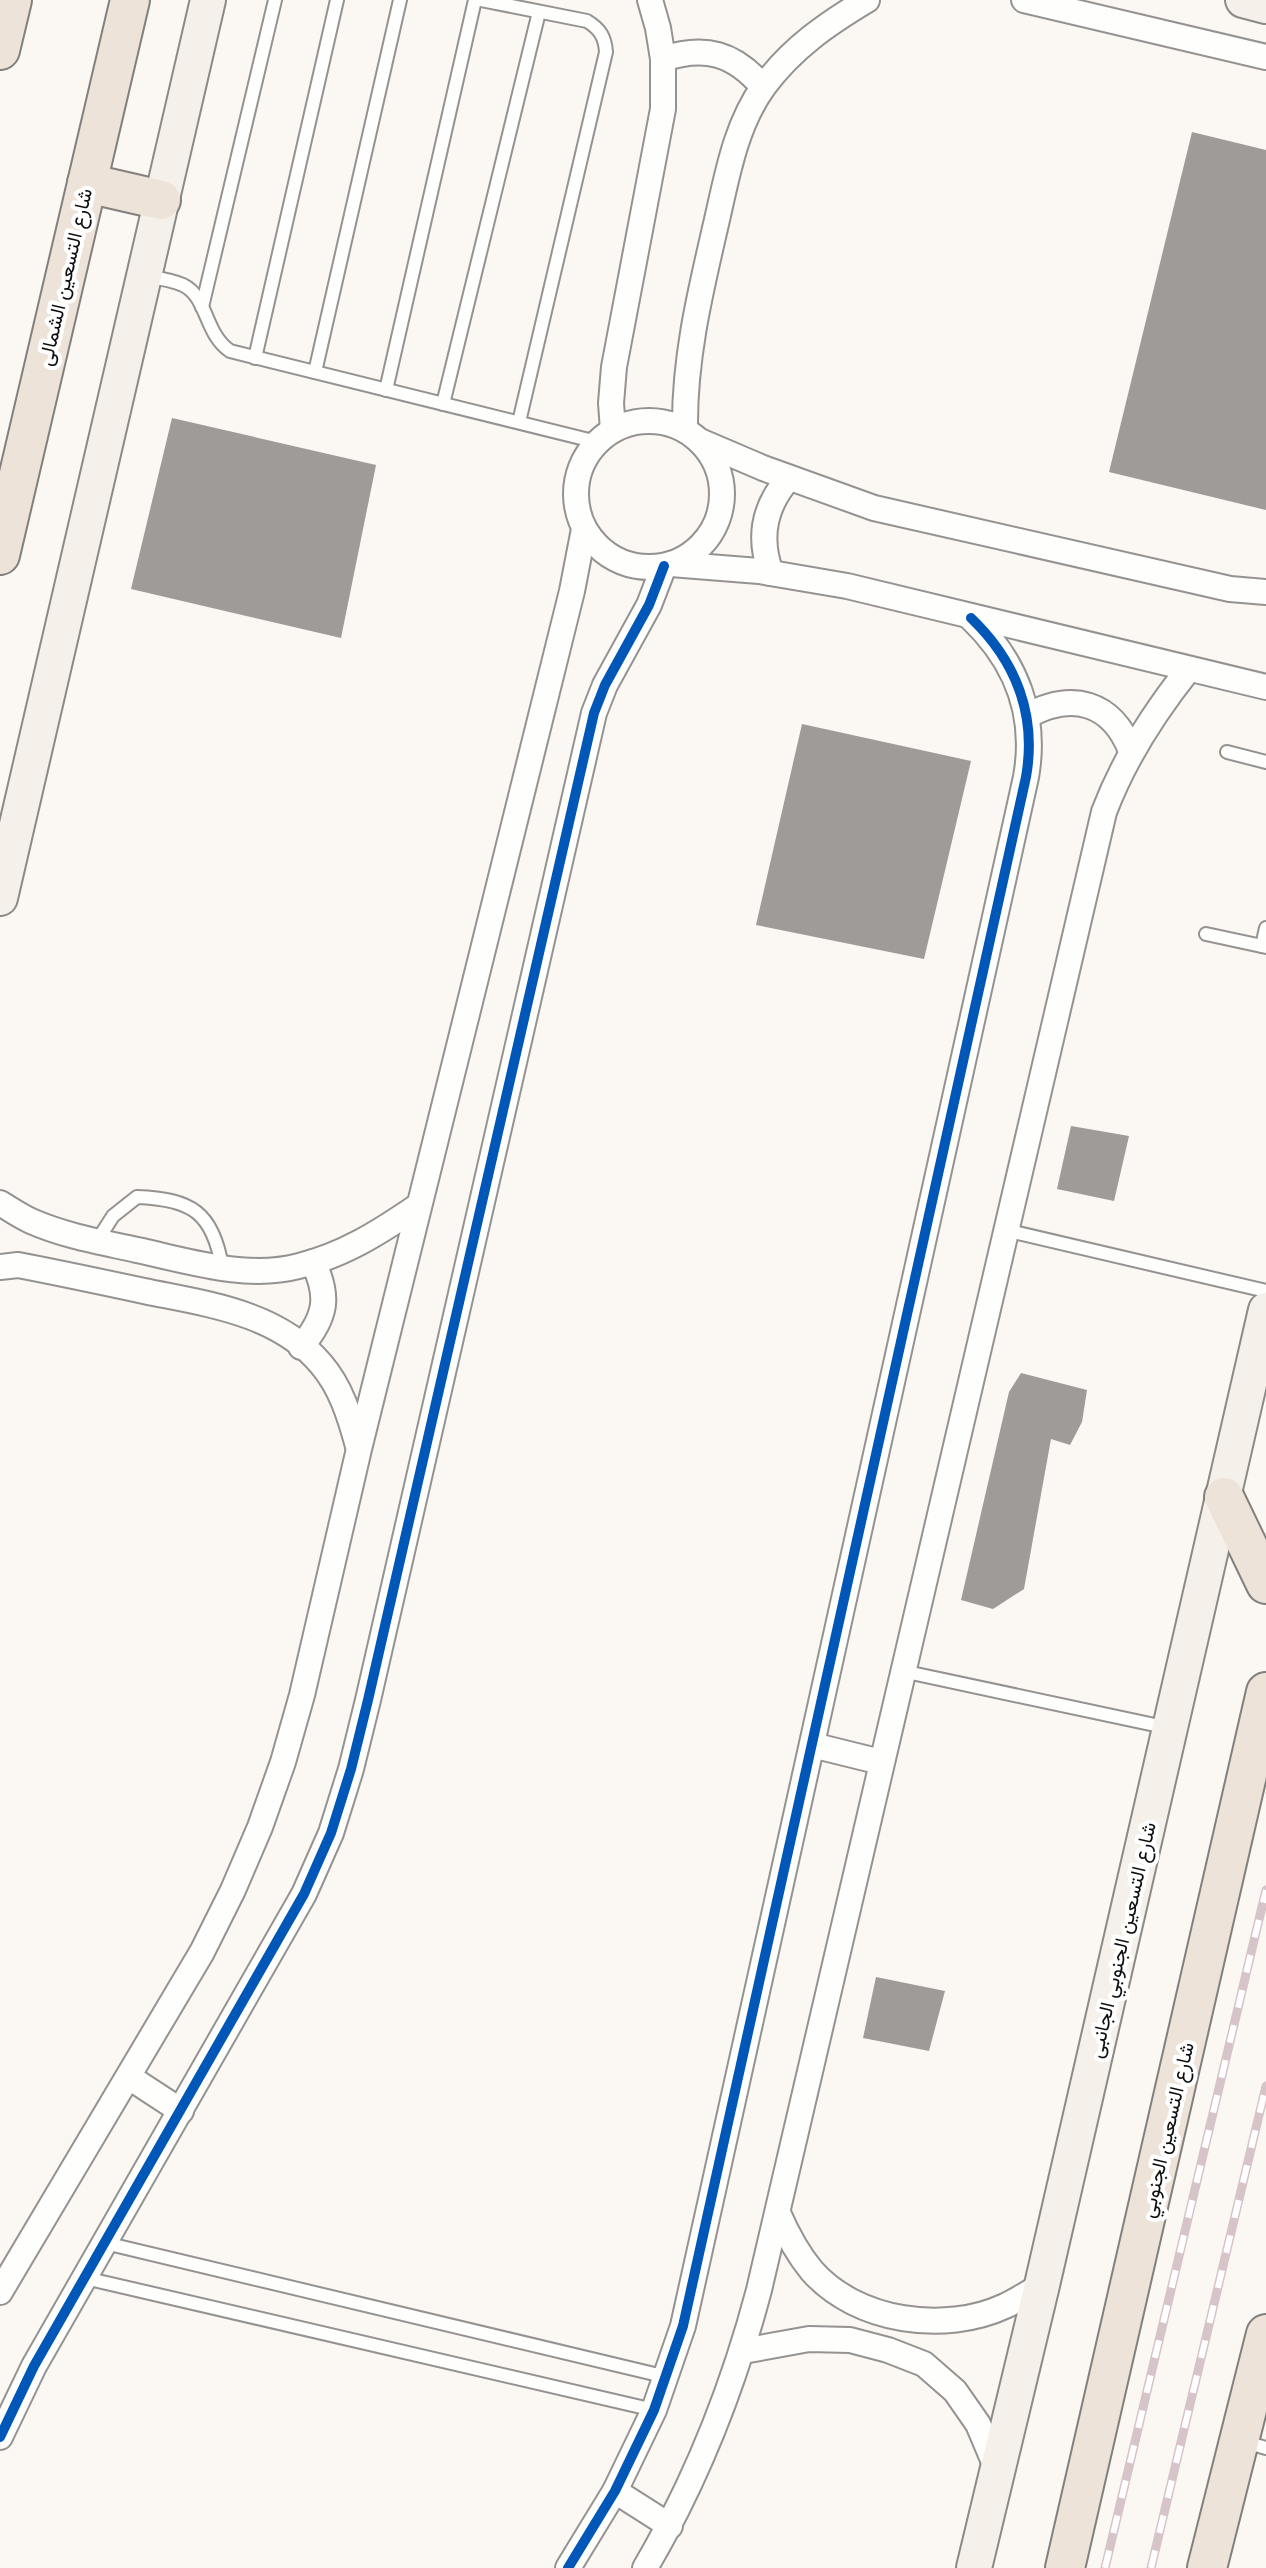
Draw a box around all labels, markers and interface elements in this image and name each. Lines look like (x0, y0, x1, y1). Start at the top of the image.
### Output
street label: شارع التسعين الشمالى (32, 186, 99, 369)
street label: شارع التسعين الجنوبي الجانبى (1082, 1819, 1166, 2061)
street label: شارع التسعين الجنوبي (1134, 2040, 1204, 2221)

